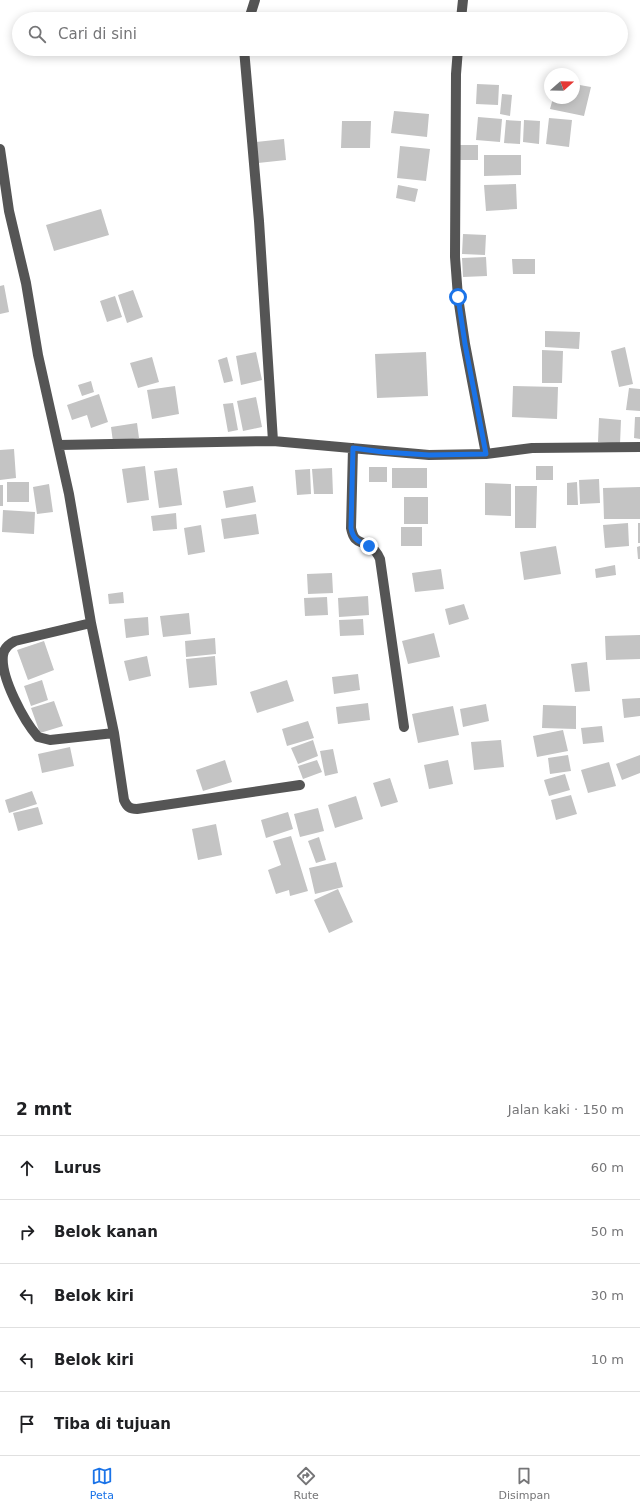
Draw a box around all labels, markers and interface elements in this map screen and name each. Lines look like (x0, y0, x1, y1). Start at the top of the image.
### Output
search box (12, 12, 628, 56)
icon: search (26, 23, 48, 45)
text: Cari di sini (58, 25, 137, 43)
north arrow (544, 68, 580, 104)
route start (449, 288, 467, 306)
route end (360, 537, 378, 555)
text: 2 mnt (16, 1099, 72, 1119)
text: Jalan kaki · 150 m (508, 1102, 624, 1117)
icon: ahead (16, 1157, 38, 1179)
text: Lurus (54, 1159, 101, 1177)
text: 60 m (591, 1160, 624, 1175)
icon: right (16, 1221, 38, 1243)
text: Belok kanan (54, 1223, 158, 1241)
text: 50 m (591, 1224, 624, 1239)
icon: left (16, 1285, 38, 1307)
text: Belok kiri (54, 1287, 134, 1305)
text: 30 m (591, 1288, 624, 1303)
icon: left (16, 1349, 38, 1371)
text: Belok kiri (54, 1351, 134, 1369)
text: 10 m (591, 1352, 624, 1367)
icon: arrive (16, 1413, 38, 1435)
text: Tiba di tujuan (54, 1415, 171, 1433)
tab: Peta (90, 1465, 114, 1502)
tab: Rute (294, 1465, 319, 1502)
tab: Disimpan (498, 1465, 550, 1502)

